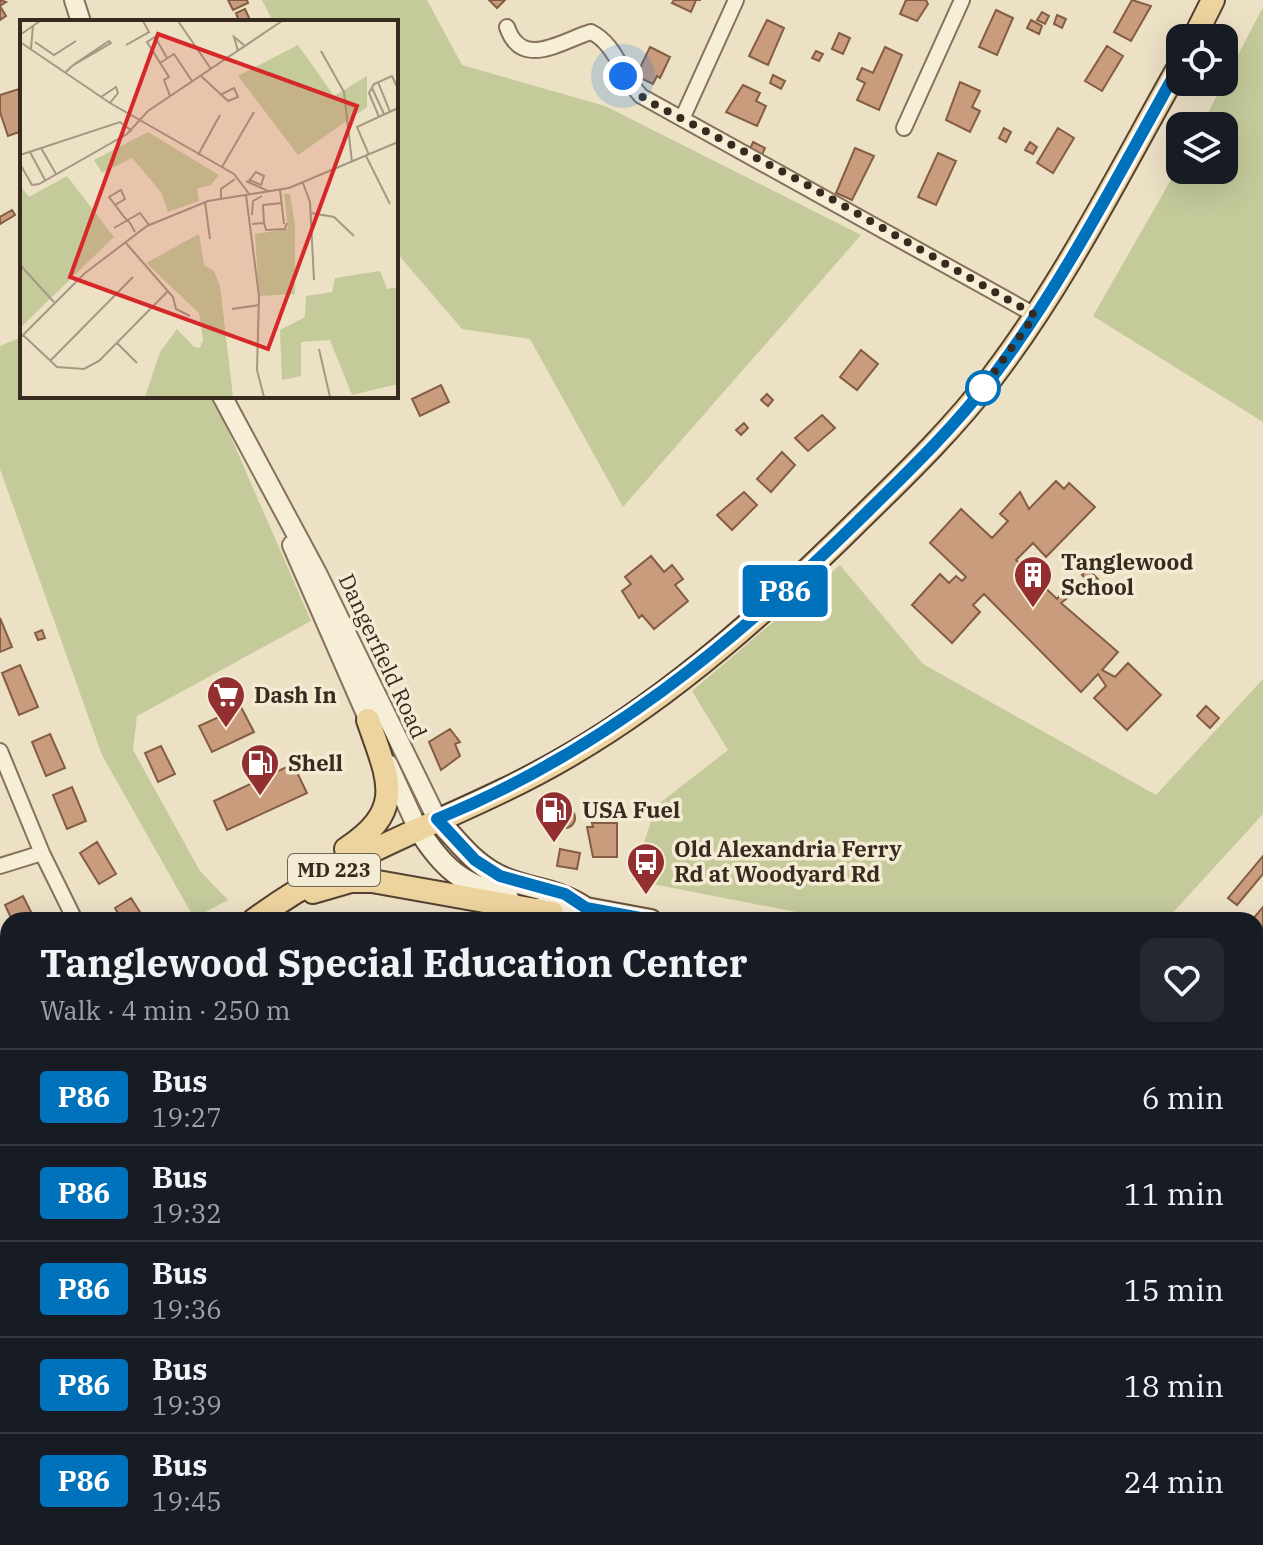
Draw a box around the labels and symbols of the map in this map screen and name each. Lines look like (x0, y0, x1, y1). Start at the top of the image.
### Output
inset map (20, 20, 398, 398)
your location (603, 56, 643, 96)
unlabelled marker (966, 371, 1000, 405)
place label: Tanglewood School (1061, 547, 1194, 601)
building icon: Tanglewood School (1012, 554, 1054, 609)
line badge: P86 (739, 565, 831, 617)
street label: Dangerfield Road (333, 569, 434, 743)
supermarket icon: Dash In (205, 674, 247, 729)
place label: Dash In (254, 680, 337, 709)
fuel station icon: Shell (239, 742, 281, 797)
place label: Shell (288, 748, 343, 777)
fuel station icon: USA Fuel (533, 789, 575, 844)
place label: USA Fuel (582, 795, 680, 824)
place label: Old Alexandria Ferry Rd at Woodyard Rd (674, 834, 902, 888)
bus stop icon: Old Alexandria Ferry Rd at Woodyard Rd (625, 841, 667, 896)
road number: MD 223 (288, 854, 380, 886)

